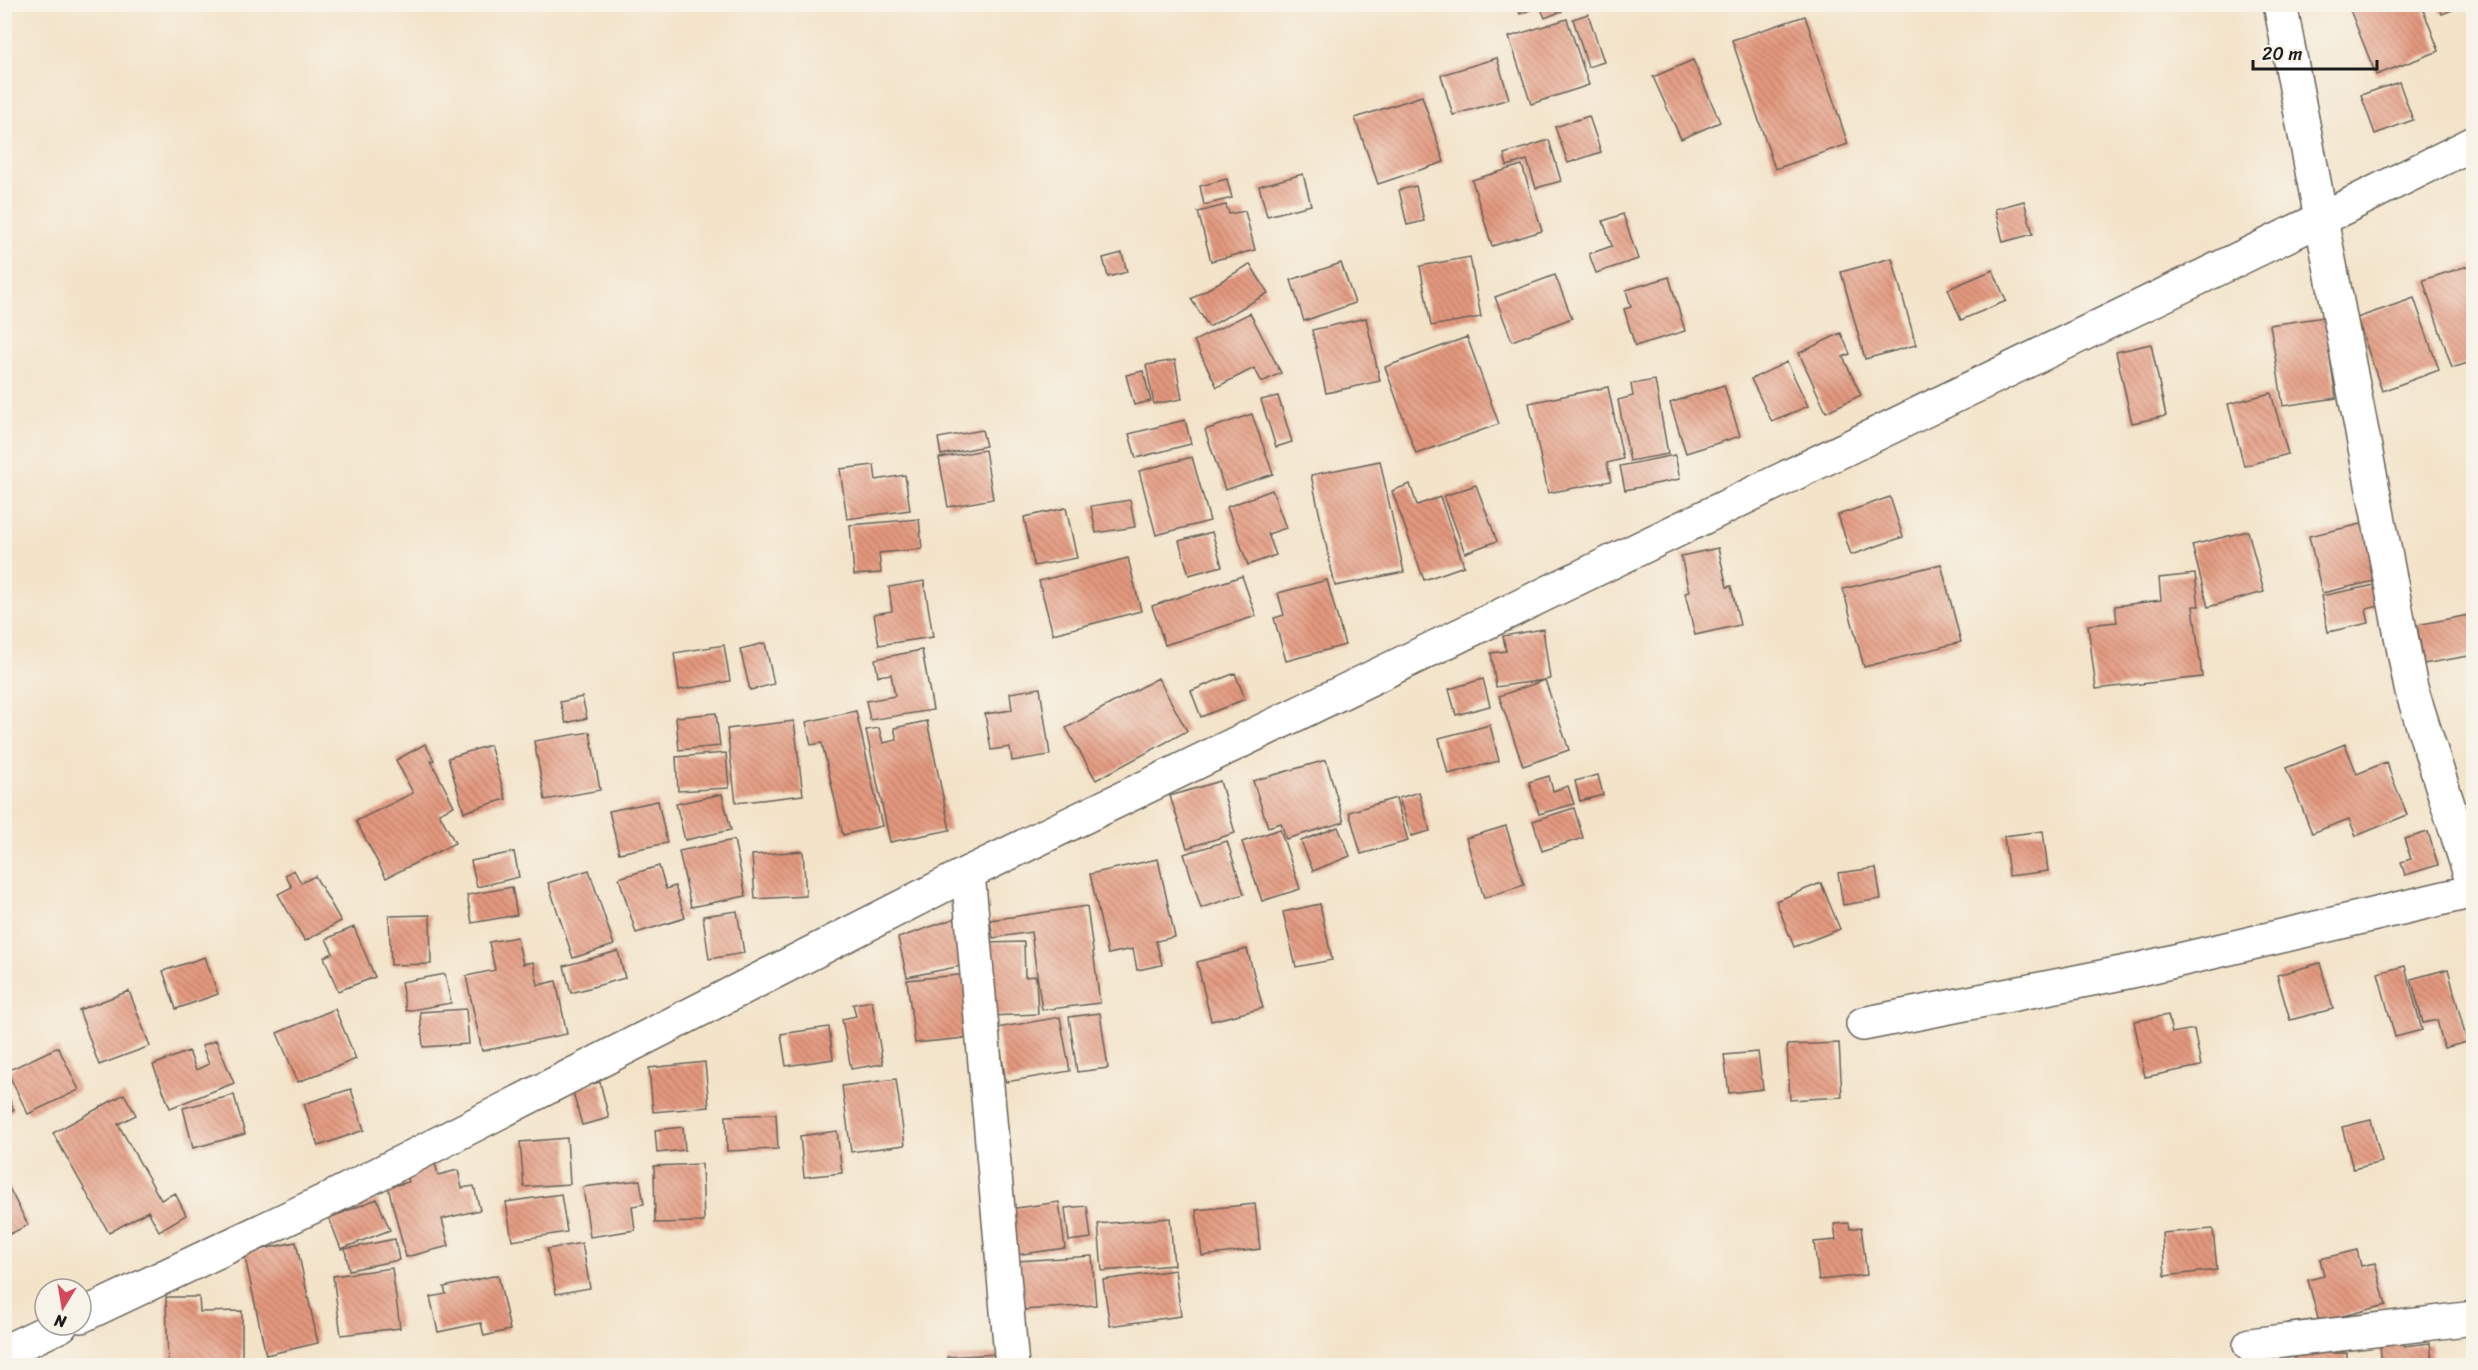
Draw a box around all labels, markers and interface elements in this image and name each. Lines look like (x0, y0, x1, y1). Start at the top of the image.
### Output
scale bar (2253, 33, 2378, 71)
text: 20 m (2262, 38, 2302, 70)
north arrow (33, 1277, 93, 1337)
text: N (51, 1306, 69, 1337)

